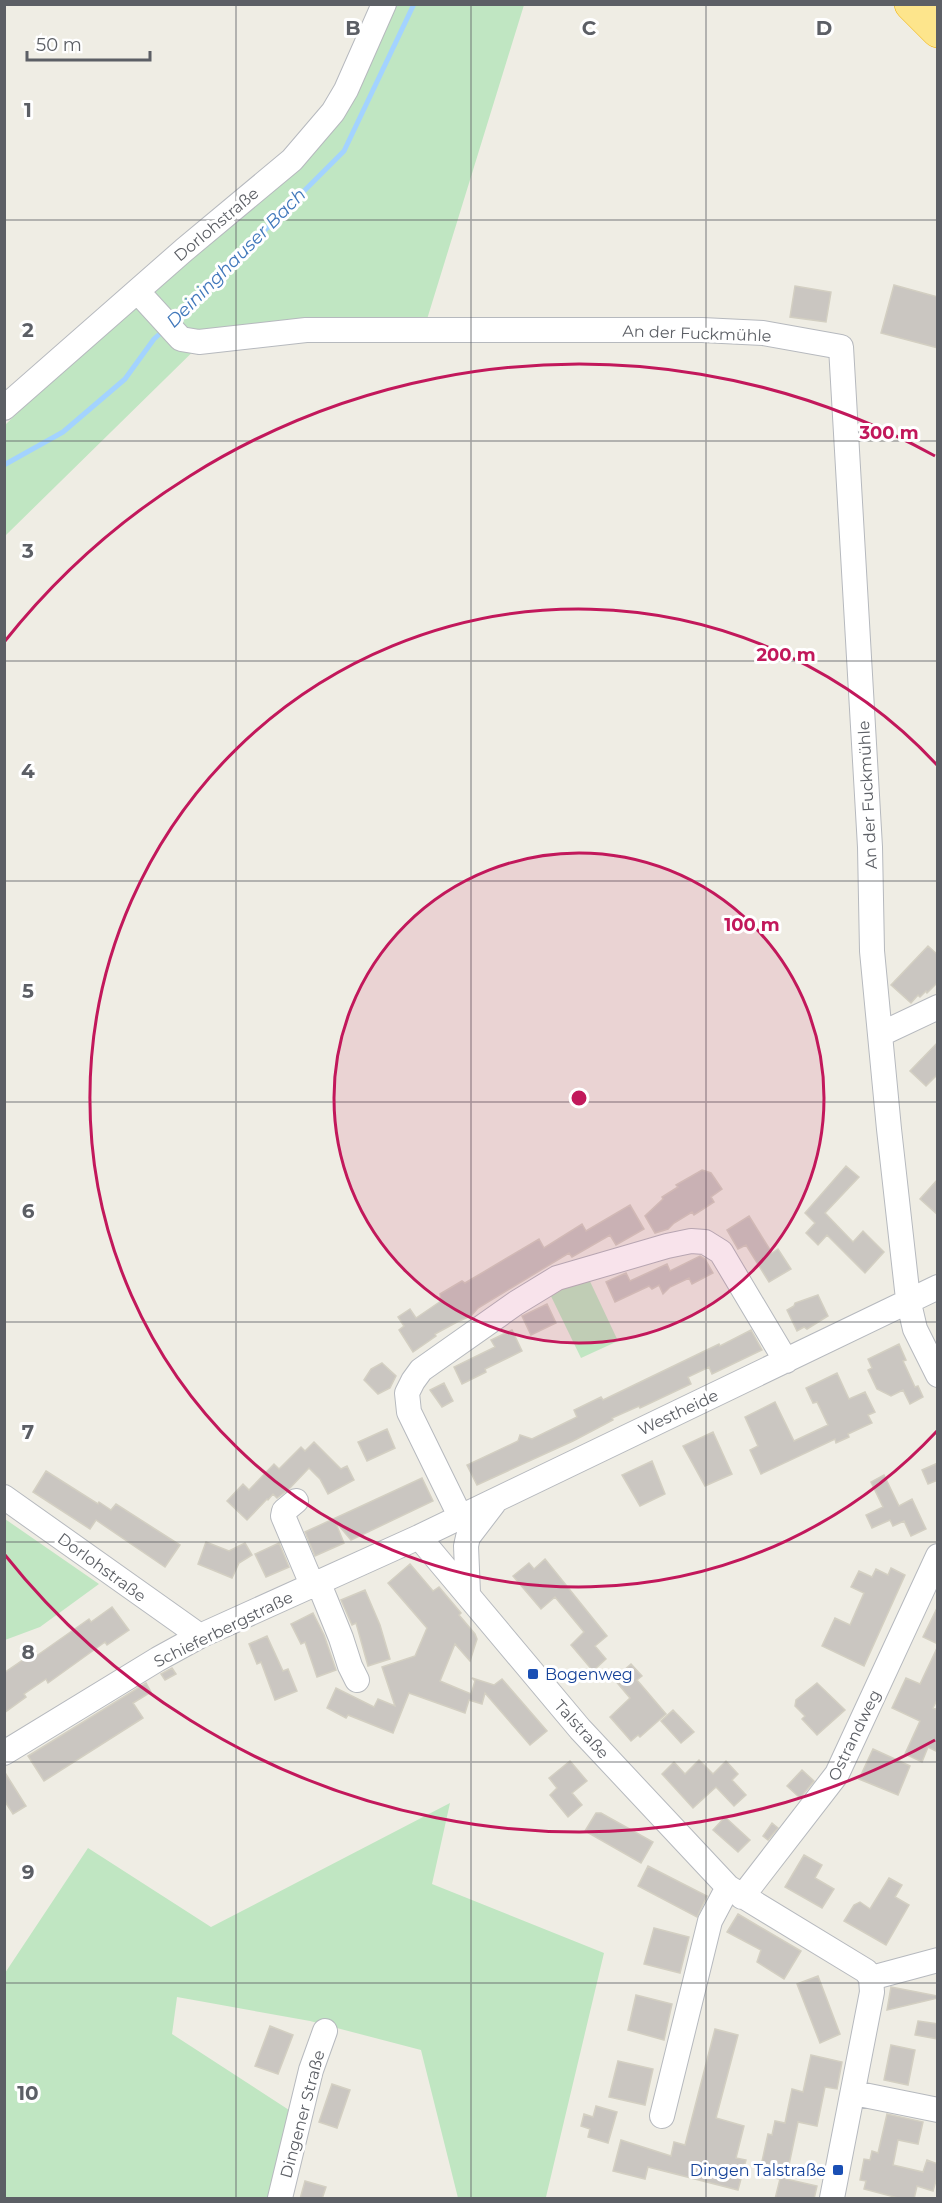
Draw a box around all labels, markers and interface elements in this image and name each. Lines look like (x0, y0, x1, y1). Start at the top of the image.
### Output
text: B (345, 16, 361, 40)
text: C (582, 16, 597, 40)
text: D (816, 16, 832, 40)
scale bar (27, 24, 150, 62)
text: 50 m (36, 34, 82, 56)
text: 1 (24, 98, 32, 122)
street label: Dorlohstraße (170, 183, 262, 265)
water label: Deininghauser Bach (162, 184, 310, 332)
text: 2 (22, 318, 34, 342)
street label: An der Fuckmühle (622, 321, 772, 346)
text: 300 m (858, 422, 919, 444)
text: 3 (21, 539, 34, 563)
text: 200 m (756, 644, 816, 666)
street label: An der Fuckmühle (854, 720, 881, 870)
text: 4 (21, 759, 35, 783)
text: 100 m (724, 914, 780, 936)
text: 5 (22, 979, 34, 1003)
centre of rings (569, 1088, 589, 1108)
text: 6 (22, 1199, 35, 1223)
street label: Westheide (635, 1386, 721, 1439)
text: 7 (22, 1420, 34, 1444)
street label: Dorlohstraße (54, 1529, 150, 1606)
street label: Schieferbergstraße (151, 1588, 296, 1671)
text: 8 (21, 1640, 35, 1664)
place label: Bogenweg (545, 1665, 633, 1684)
marker: Bogenweg (526, 1667, 540, 1681)
street label: Ostrandweg (824, 1687, 885, 1784)
street label: Talstraße (550, 1696, 613, 1763)
text: 9 (22, 1860, 34, 1884)
street label: Dingener Straße (276, 2048, 329, 2180)
text: 10 (17, 2081, 39, 2105)
place label: Dingen Talstraße (690, 2161, 826, 2180)
marker: Dingen Talstraße (831, 2163, 845, 2177)

